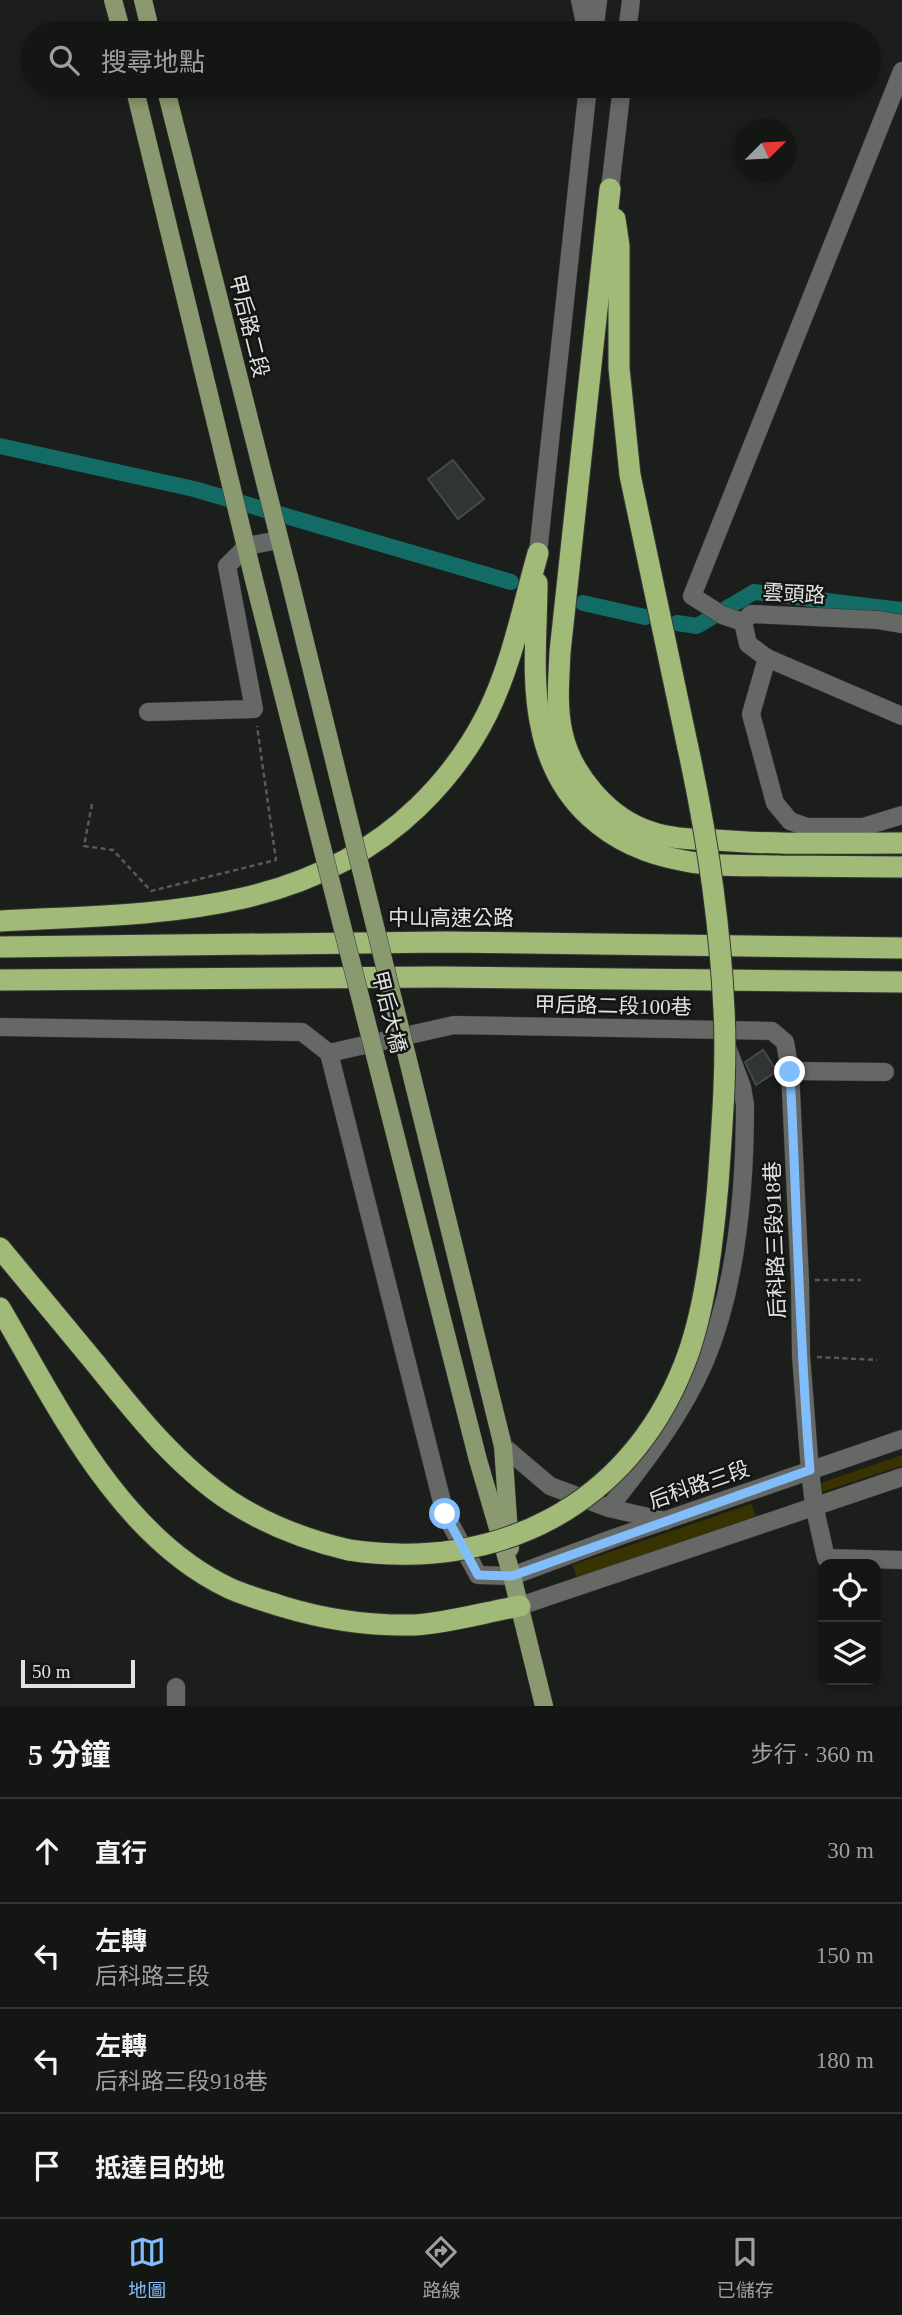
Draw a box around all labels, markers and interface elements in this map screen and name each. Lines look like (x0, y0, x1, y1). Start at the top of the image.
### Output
search box (21, 21, 881, 98)
icon: search (45, 41, 83, 79)
text: 搜尋地點 (101, 48, 205, 77)
north arrow (734, 119, 797, 182)
street label: 甲后路二段 (225, 272, 273, 380)
street label: 雲頭路 (762, 580, 826, 608)
street label: 中山高速公路 (388, 906, 514, 930)
street label: 甲后大橋 (367, 968, 411, 1056)
street label: 甲后路二段100巷 (534, 993, 692, 1019)
route end (774, 1056, 805, 1087)
street label: 后科路三段918巷 (760, 1161, 790, 1319)
street label: 后科路三段 (645, 1457, 753, 1513)
route start (429, 1498, 460, 1529)
map controls (818, 1559, 881, 1685)
button: locate (818, 1559, 881, 1622)
button: layers (818, 1622, 881, 1685)
scale bar (21, 1657, 135, 1689)
text: 50 m (32, 1661, 71, 1682)
text: 5 分鐘 (28, 1738, 111, 1771)
text: 步行 · 360 m (751, 1742, 874, 1767)
icon: ahead (28, 1832, 66, 1870)
text: 30 m (827, 1838, 874, 1863)
text: 直行 (95, 1839, 147, 1868)
text: 左轉 (95, 1927, 147, 1956)
icon: left (28, 1937, 66, 1975)
text: 150 m (816, 1943, 874, 1968)
text: 后科路三段 (95, 1964, 210, 1989)
text: 左轉 (95, 2032, 147, 2061)
icon: left (28, 2042, 66, 2080)
text: 180 m (816, 2048, 874, 2073)
text: 后科路三段918巷 (95, 2069, 268, 2094)
icon: arrive (28, 2147, 66, 2185)
text: 抵達目的地 (95, 2154, 225, 2183)
tab: 地圖 (128, 2233, 166, 2302)
tab: 路線 (422, 2233, 461, 2302)
tab: 已儲存 (717, 2233, 774, 2302)

